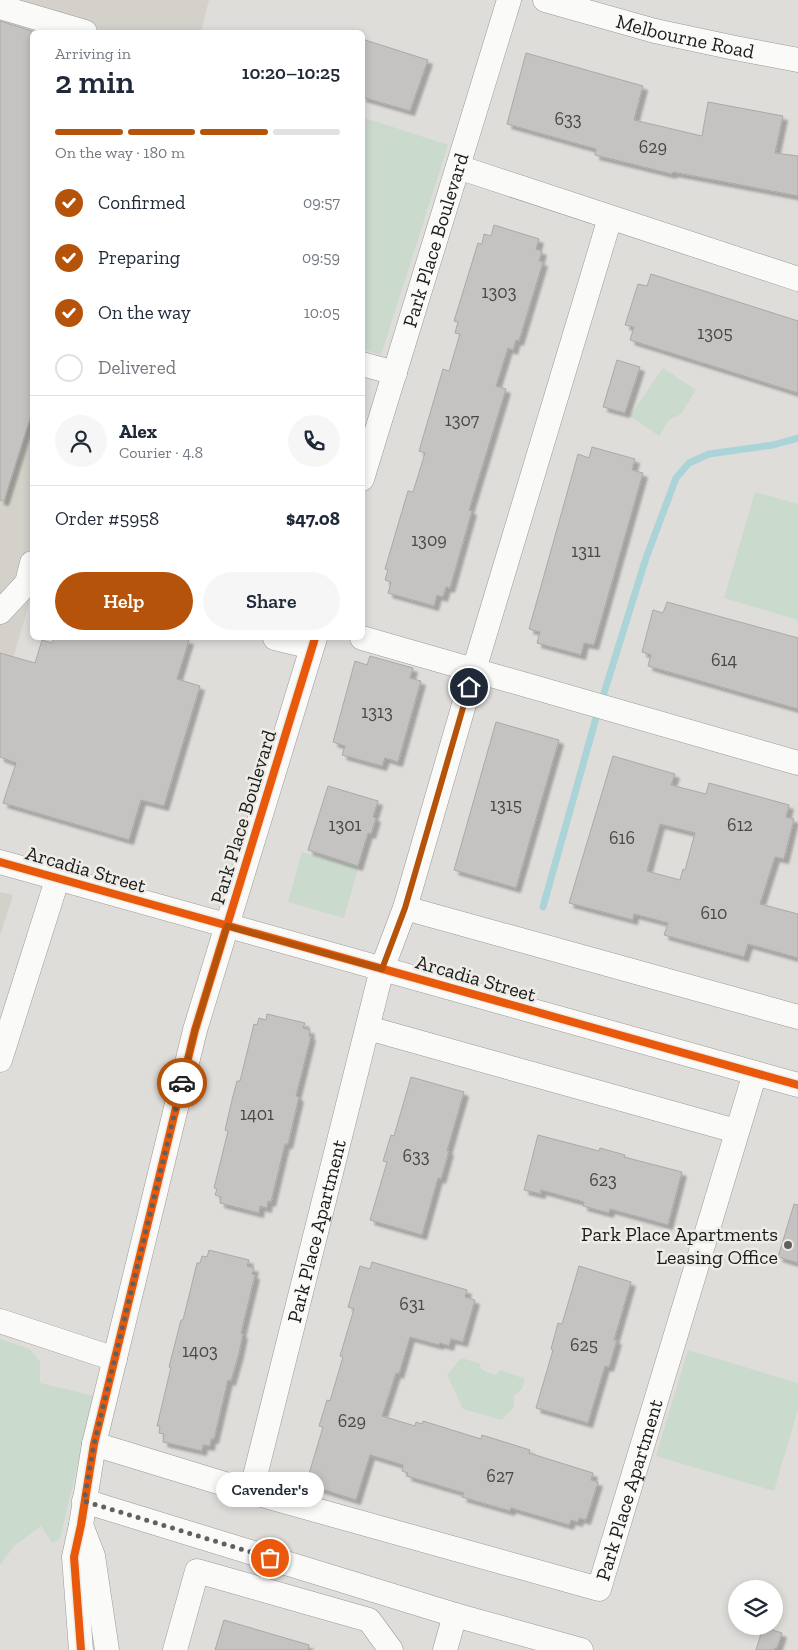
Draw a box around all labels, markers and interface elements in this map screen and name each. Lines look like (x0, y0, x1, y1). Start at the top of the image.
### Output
street label: Melbourne Road (613, 9, 756, 63)
text: Arriving in (55, 44, 131, 63)
text: 10:20–10:25 (242, 61, 340, 84)
text: 2 min (55, 63, 134, 101)
house number: 633 (554, 108, 582, 130)
house number: 629 (639, 136, 667, 158)
text: On the way · 180 m (55, 143, 185, 162)
street label: Park Place Boulevard (397, 150, 473, 330)
icon: check (55, 189, 83, 217)
text: Confirmed (98, 191, 185, 214)
text: 09:57 (303, 193, 340, 212)
icon: check (55, 244, 83, 272)
text: Preparing (98, 246, 180, 269)
text: 09:59 (302, 248, 340, 267)
house number: 1303 (482, 281, 517, 303)
icon: check (55, 299, 83, 327)
text: On the way (98, 301, 191, 324)
text: 10:05 (304, 303, 340, 322)
house number: 1305 (697, 322, 733, 344)
text: Delivered (98, 356, 176, 379)
house number: 1307 (445, 409, 480, 431)
button: person (55, 415, 107, 467)
button: phone (288, 415, 340, 467)
text: Alex (119, 420, 157, 443)
text: Courier · 4.8 (119, 443, 203, 462)
text: Order #5958 (55, 507, 159, 530)
text: $47.08 (286, 507, 340, 530)
house number: 1309 (411, 529, 447, 551)
house number: 1311 (571, 540, 601, 562)
button: Help (55, 572, 193, 630)
button: Share (203, 572, 340, 630)
house number: 614 (711, 649, 737, 671)
pin (448, 666, 490, 708)
icon: home (455, 673, 483, 701)
house number: 1313 (361, 701, 393, 723)
street label: Park Place Boulevard (205, 727, 281, 907)
house number: 1315 (490, 794, 522, 816)
house number: 1301 (328, 814, 362, 836)
house number: 612 (727, 814, 753, 836)
house number: 616 (609, 827, 635, 849)
street label: Arcadia Street (23, 840, 149, 898)
house number: 610 (701, 902, 727, 924)
street label: Arcadia Street (413, 949, 539, 1007)
courier (157, 1058, 207, 1108)
icon: car (168, 1069, 196, 1097)
house number: 1401 (240, 1103, 274, 1125)
street label: Park Place Apartment (282, 1136, 351, 1325)
house number: 633 (402, 1145, 430, 1167)
house number: 623 (589, 1169, 617, 1191)
place label: Park Place Apartments Leasing Office (581, 1222, 778, 1269)
marker: Park Place Apartments Leasing Office (782, 1239, 794, 1251)
house number: 631 (399, 1293, 425, 1315)
house number: 625 (570, 1334, 598, 1356)
house number: 1403 (182, 1340, 218, 1362)
street label: Park Place Apartment (590, 1396, 668, 1583)
house number: 629 (338, 1410, 366, 1432)
house number: 627 (486, 1465, 514, 1487)
callout: Cavender's (216, 1473, 324, 1508)
text: Cavender's (231, 1480, 309, 1499)
pin (249, 1537, 291, 1579)
icon: bag (256, 1544, 284, 1572)
map controls (728, 1580, 783, 1635)
button: layers (728, 1580, 783, 1635)

